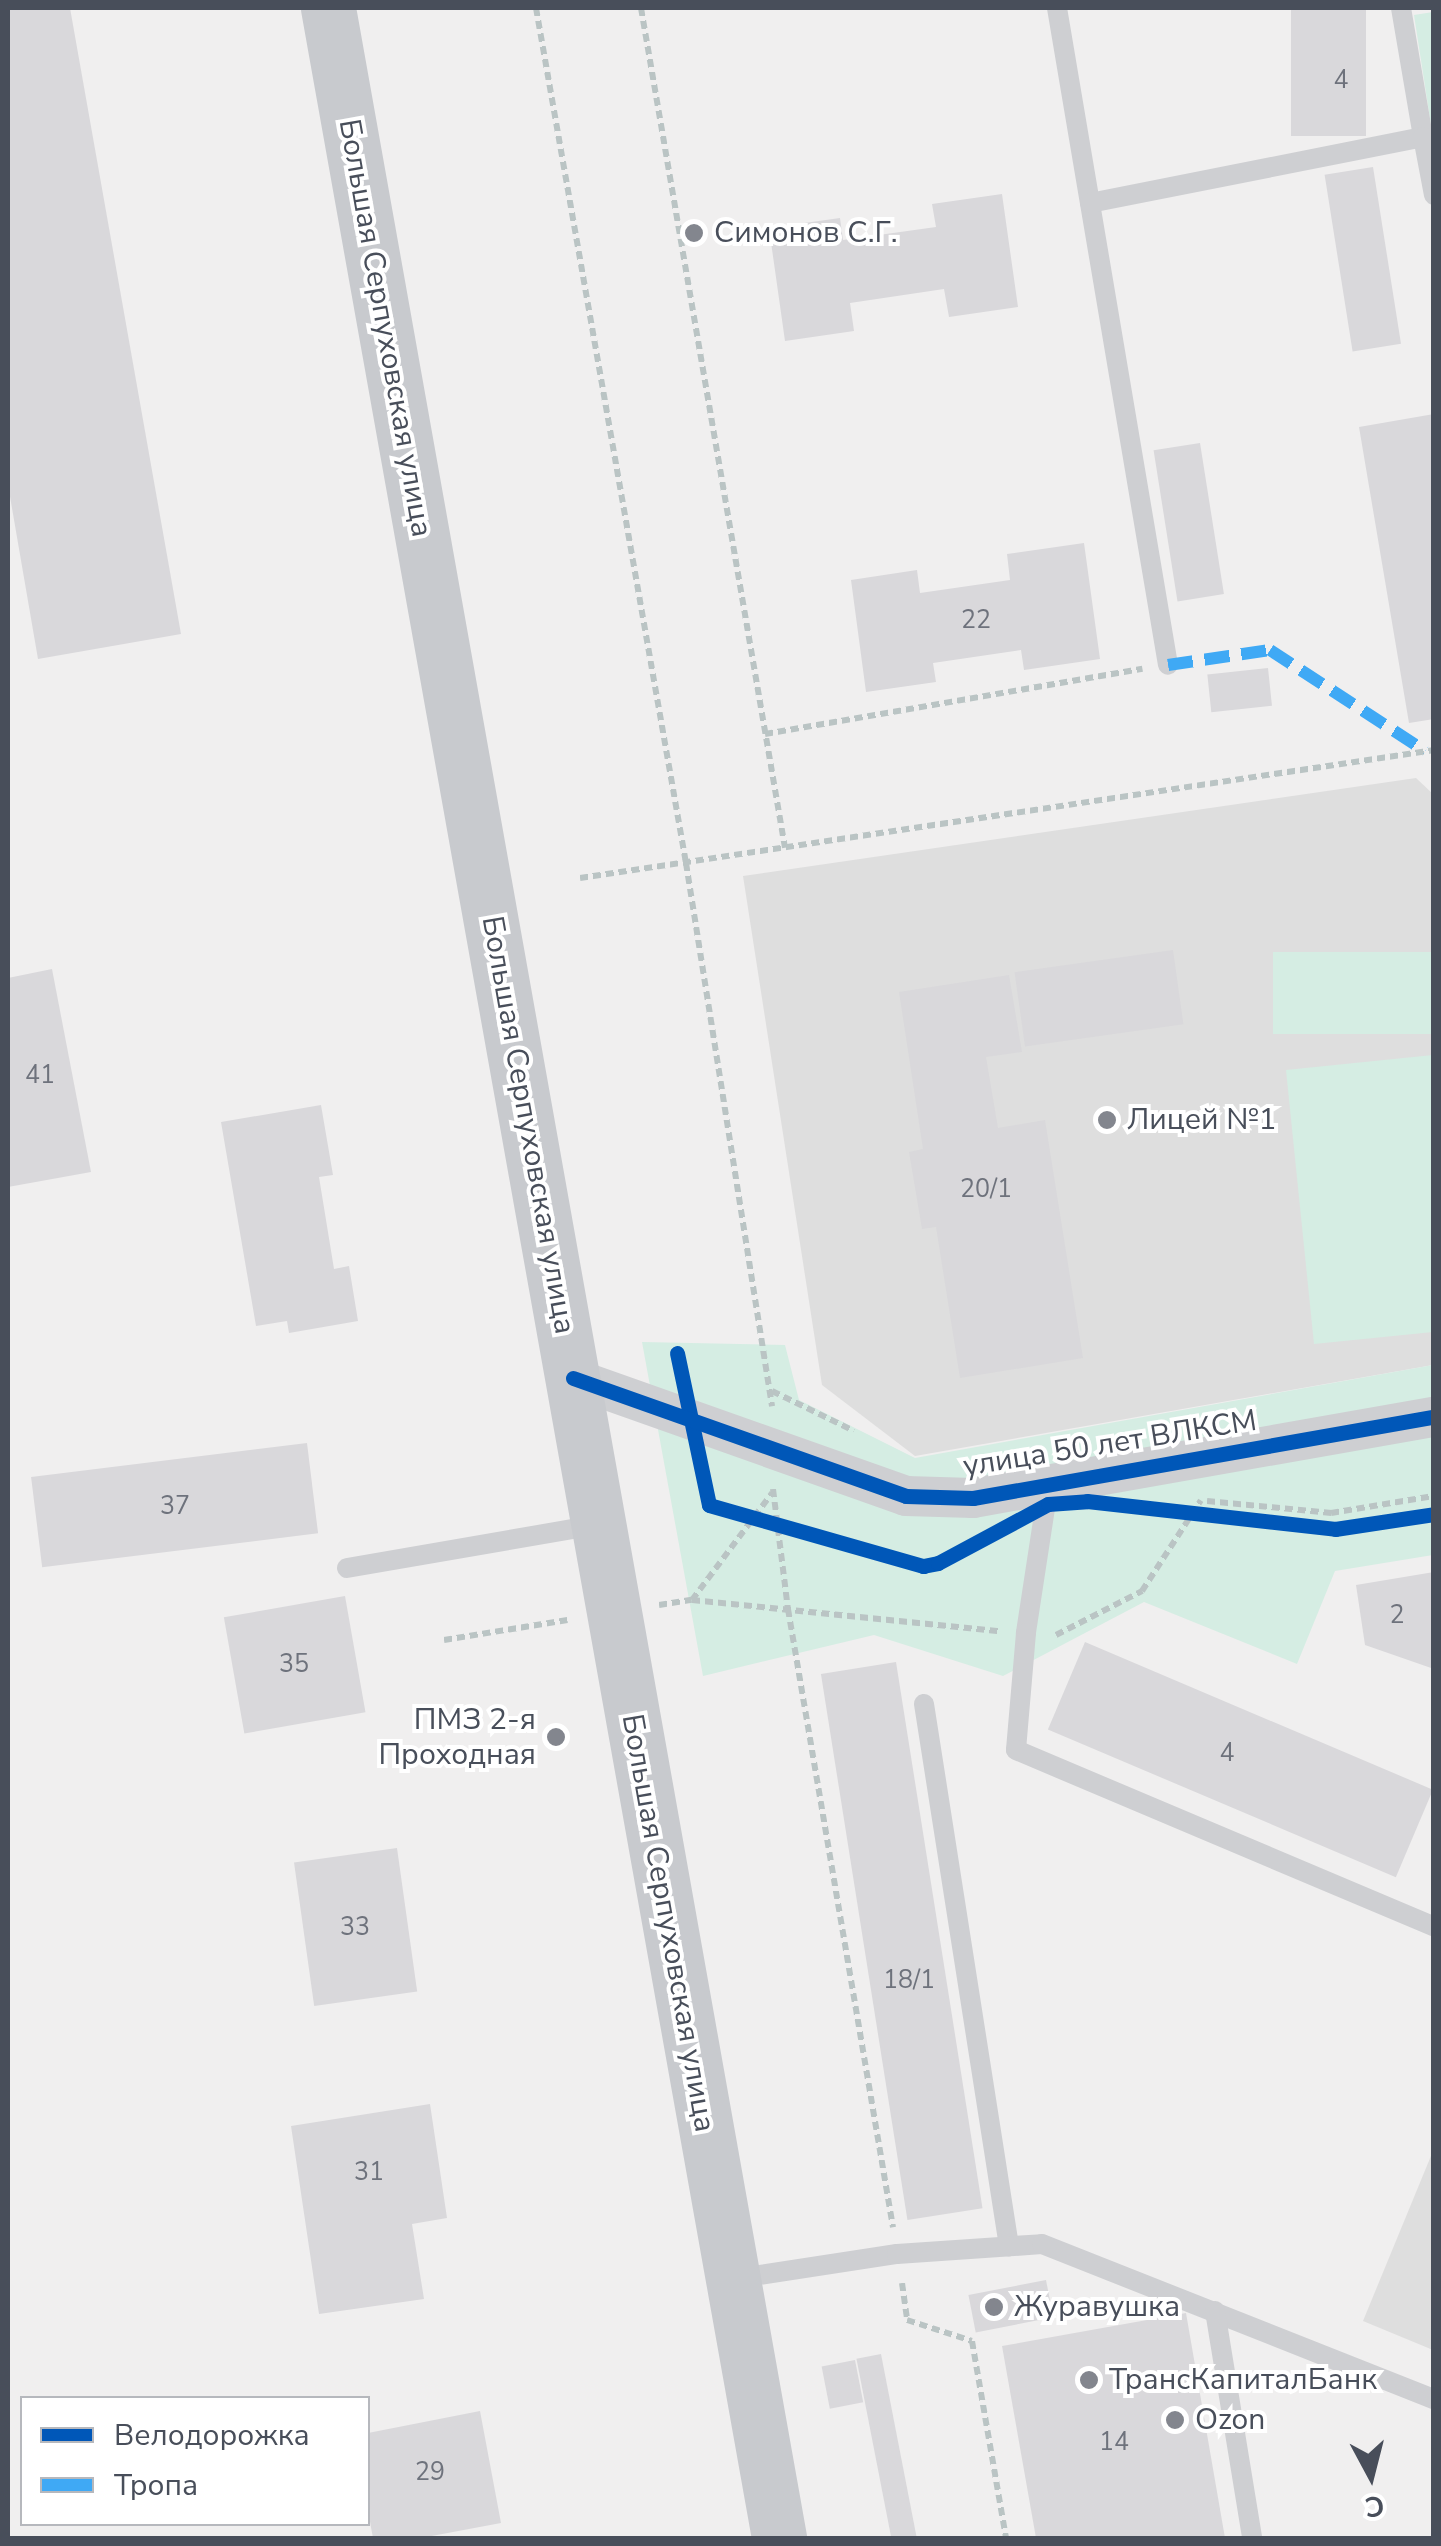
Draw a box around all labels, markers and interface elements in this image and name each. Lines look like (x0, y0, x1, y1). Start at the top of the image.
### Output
house number: 4 (1334, 65, 1348, 95)
street label: Большая Серпуховская улица (330, 116, 440, 540)
place label: Симонов С.Г. (714, 215, 898, 251)
marker: Симонов С.Г. (683, 222, 705, 244)
house number: 22 (961, 605, 991, 635)
street label: Большая Серпуховская улица (473, 913, 583, 1337)
house number: 41 (25, 1060, 55, 1090)
place label: Лицей №1 (1127, 1102, 1277, 1138)
marker: Лицей №1 (1096, 1109, 1118, 1131)
house number: 20/1 (960, 1174, 1012, 1204)
street label: улица 50 лет ВЛКСМ (961, 1403, 1259, 1485)
house number: 37 (160, 1491, 190, 1521)
house number: 2 (1390, 1600, 1404, 1630)
house number: 35 (279, 1649, 309, 1679)
place label: ПМЗ 2-я Проходная (378, 1702, 536, 1772)
street label: Большая Серпуховская улица (613, 1711, 723, 2135)
marker: ПМЗ 2-я Проходная (545, 1726, 567, 1748)
house number: 4 (1220, 1738, 1234, 1768)
house number: 33 (340, 1912, 370, 1942)
house number: 18/1 (883, 1965, 935, 1995)
house number: 31 (354, 2157, 384, 2187)
place label: Журавушка (1014, 2289, 1180, 2325)
marker: Журавушка (983, 2296, 1005, 2318)
place label: ТрансКапиталБанк (1109, 2362, 1377, 2398)
marker: ТрансКапиталБанк (1078, 2369, 1100, 2391)
legend (20, 2396, 370, 2526)
place label: Ozon (1195, 2402, 1265, 2438)
marker: Ozon (1164, 2409, 1186, 2431)
text: Велодорожка (114, 2415, 310, 2456)
north arrow (1321, 2426, 1421, 2526)
house number: 14 (1099, 2427, 1129, 2457)
house number: 29 (415, 2457, 445, 2487)
text: Тропа (114, 2465, 198, 2506)
text: С (1363, 2486, 1386, 2526)

